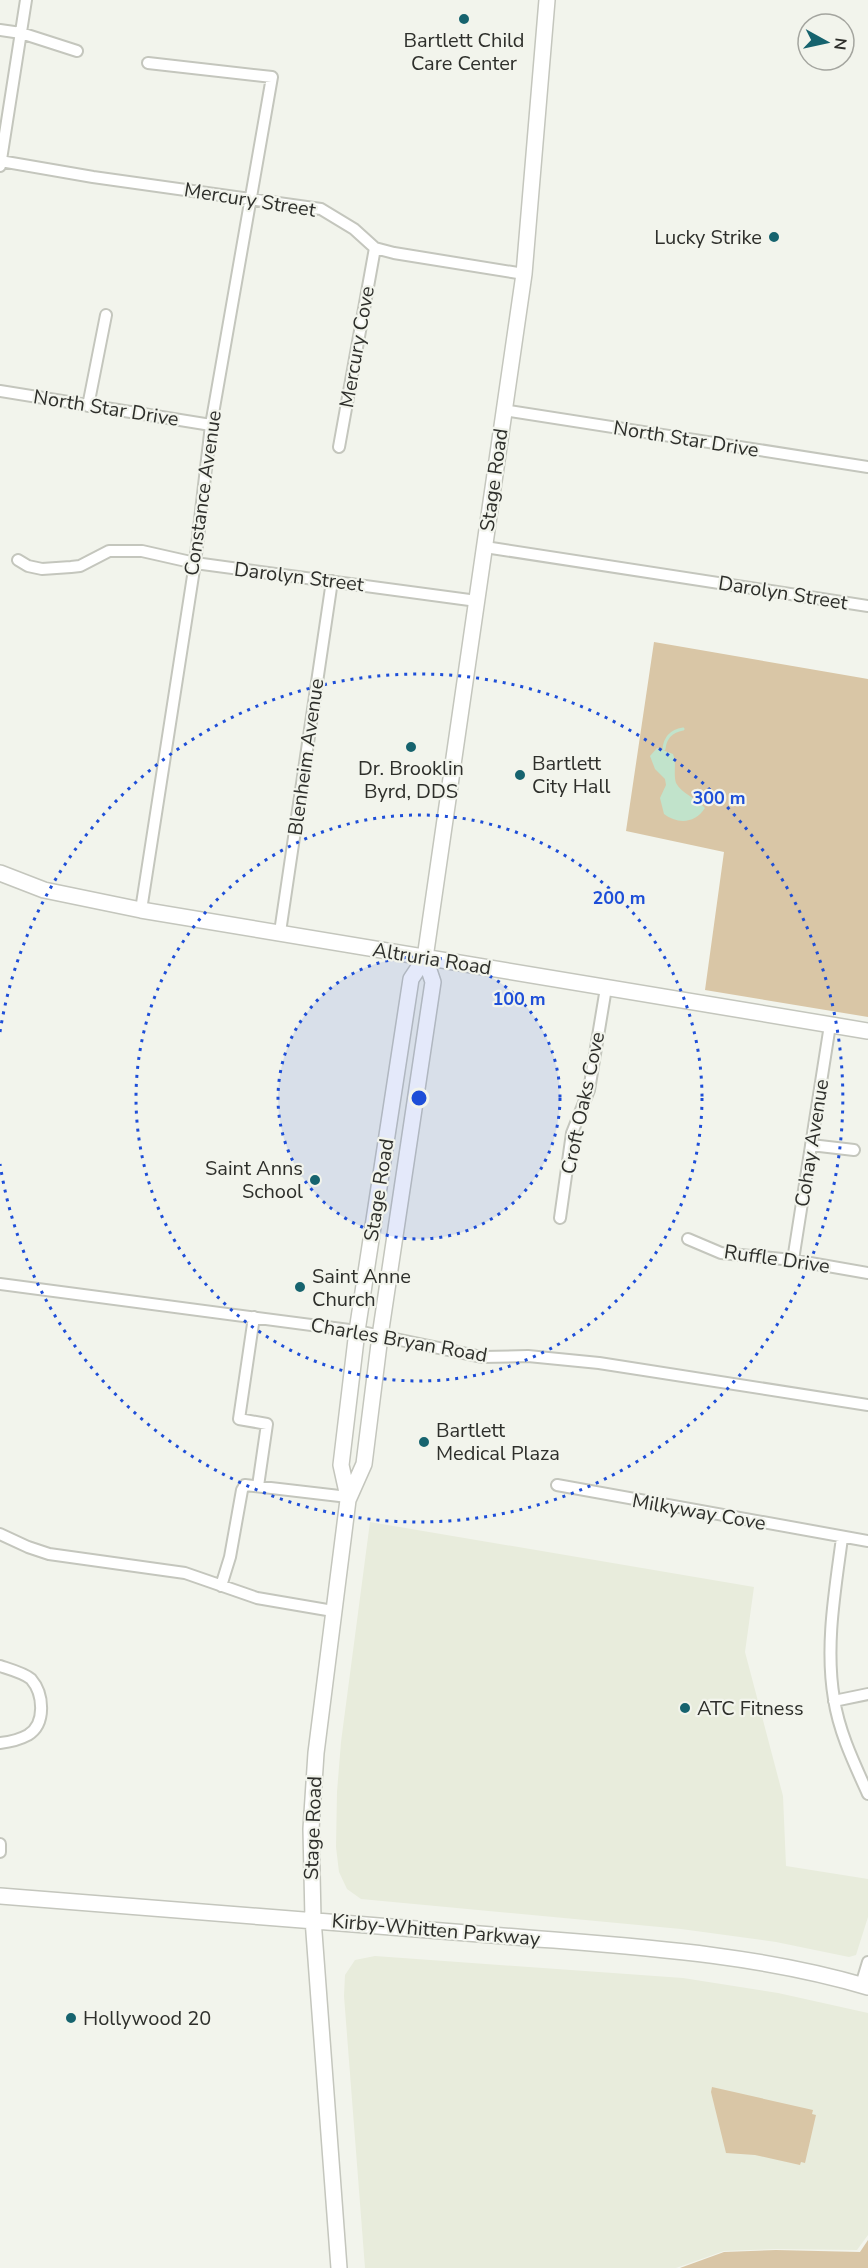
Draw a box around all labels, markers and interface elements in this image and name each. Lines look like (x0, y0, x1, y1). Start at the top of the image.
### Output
marker: Bartlett Child Care Center (457, 12, 471, 26)
north arrow (796, 12, 856, 72)
place label: Bartlett Child Care Center (403, 27, 525, 77)
text: N (828, 36, 852, 51)
street label: Mercury Street (182, 176, 319, 224)
place label: Lucky Strike (654, 224, 762, 251)
marker: Lucky Strike (767, 230, 781, 244)
street label: Mercury Cove (333, 284, 381, 410)
street label: North Star Drive (31, 383, 181, 433)
street label: Constance Avenue (178, 409, 228, 577)
street label: North Star Drive (611, 414, 761, 464)
street label: Stage Road (473, 427, 515, 533)
street label: Darolyn Street (233, 556, 366, 598)
street label: Darolyn Street (716, 569, 851, 617)
street label: Blenheim Avenue (282, 677, 330, 837)
marker: Dr. Brooklin Byrd, DDS (404, 740, 418, 754)
place label: Bartlett City Hall (532, 750, 610, 800)
place label: Dr. Brooklin Byrd, DDS (358, 755, 464, 805)
marker: Bartlett City Hall (513, 768, 527, 782)
text: 300 m (692, 786, 746, 810)
text: 200 m (592, 886, 646, 910)
street label: Altruria Road (371, 936, 493, 982)
text: 100 m (492, 987, 546, 1011)
street label: Croft Oaks Cove (555, 1029, 611, 1177)
street label: Cohay Avenue (789, 1077, 835, 1209)
centre of rings (409, 1088, 429, 1108)
street label: Stage Road (358, 1137, 400, 1243)
place label: Saint Anns School (205, 1155, 303, 1205)
marker: Saint Anns School (308, 1173, 322, 1187)
street label: Ruffle Drive (722, 1238, 832, 1280)
place label: Saint Anne Church (312, 1263, 411, 1313)
marker: Saint Anne Church (293, 1280, 307, 1294)
street label: Charles Bryan Road (309, 1311, 489, 1369)
place label: Bartlett Medical Plaza (436, 1417, 560, 1467)
marker: Bartlett Medical Plaza (417, 1435, 431, 1449)
street label: Milkyway Cove (630, 1487, 768, 1537)
place label: ATC Fitness (697, 1695, 804, 1722)
marker: ATC Fitness (678, 1701, 692, 1715)
street label: Stage Road (298, 1776, 328, 1880)
street label: Kirby-Whitten Parkway (331, 1907, 542, 1953)
place label: Hollywood 20 (83, 2005, 211, 2032)
marker: Hollywood 20 (64, 2011, 78, 2025)

